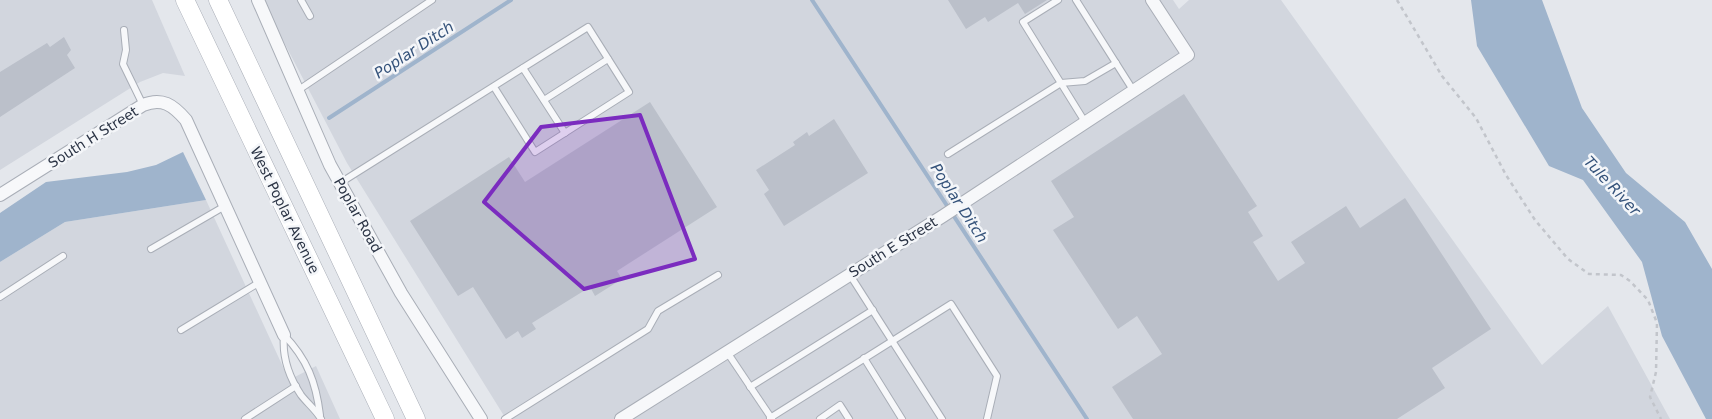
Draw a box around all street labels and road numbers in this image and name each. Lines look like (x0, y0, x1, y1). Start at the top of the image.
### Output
street label: South H Street (45, 103, 141, 171)
street label: West Poplar Avenue (247, 144, 323, 276)
street label: Poplar Road (331, 175, 385, 255)
street label: South E Street (846, 213, 940, 281)

